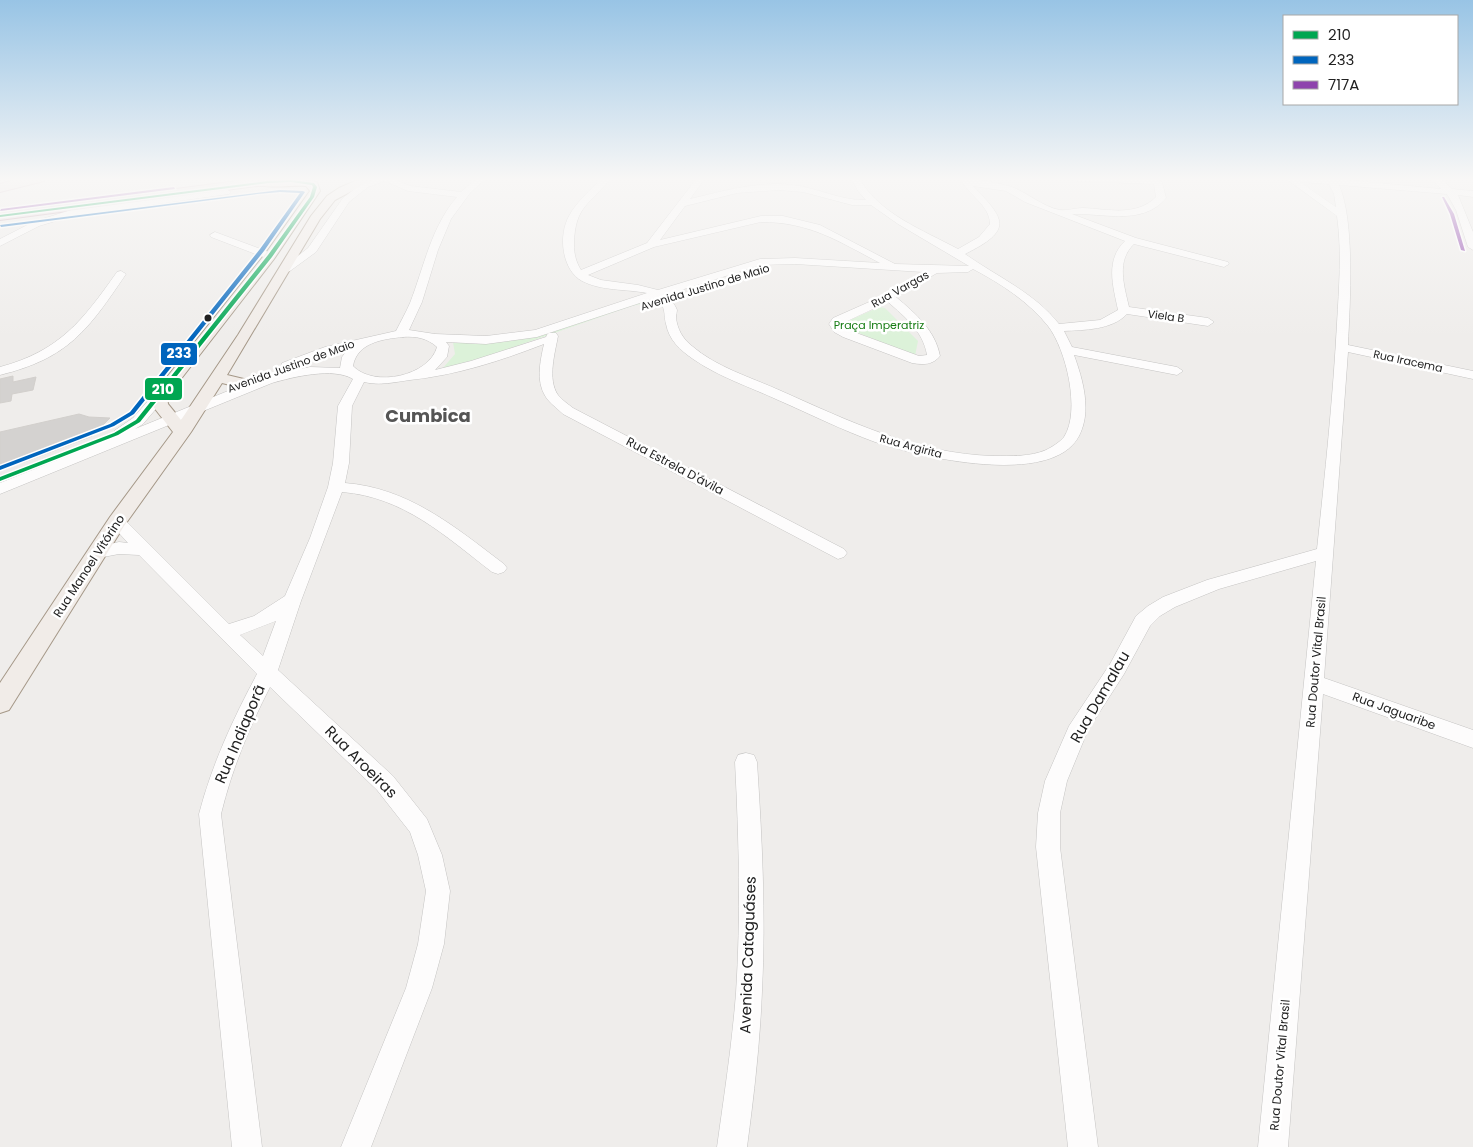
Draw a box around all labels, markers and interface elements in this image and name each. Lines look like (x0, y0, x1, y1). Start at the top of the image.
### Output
legend (1283, 15, 1458, 105)
text: 210 (1328, 24, 1351, 45)
text: 233 (1328, 49, 1354, 70)
text: 717A (1328, 74, 1359, 95)
street label: Avenida Justino de Maio (639, 260, 771, 314)
street label: Rua Vargas (868, 266, 932, 311)
street label: Viela B (1147, 306, 1186, 327)
unlabelled marker (203, 313, 213, 323)
park label: Praça Imperatriz (834, 317, 924, 333)
street label: Avenida Justino de Maio (225, 336, 357, 396)
line badge: 233 (160, 342, 198, 366)
text: 233 (167, 343, 191, 363)
street label: Rua Iracema (1372, 346, 1444, 376)
line badge: 210 (144, 377, 183, 401)
text: 210 (152, 379, 174, 399)
district label: Cumbica (385, 403, 471, 428)
street label: Rua Argirita (878, 430, 944, 462)
street label: Rua Estrela D'ávila (623, 433, 727, 499)
street label: Rua Manoel Vitórino (49, 511, 128, 621)
street label: Rua Doutor Vital Brasil (1301, 596, 1330, 728)
street label: Rua Damalau (1065, 647, 1134, 746)
street label: Rua Indiaporã (209, 681, 270, 787)
street label: Rua Jaguaribe (1350, 688, 1438, 734)
street label: Rua Aroeiras (320, 721, 402, 803)
street label: Avenida Cataguáses (734, 876, 761, 1034)
street label: Rua Doutor Vital Brasil (1265, 999, 1294, 1131)

